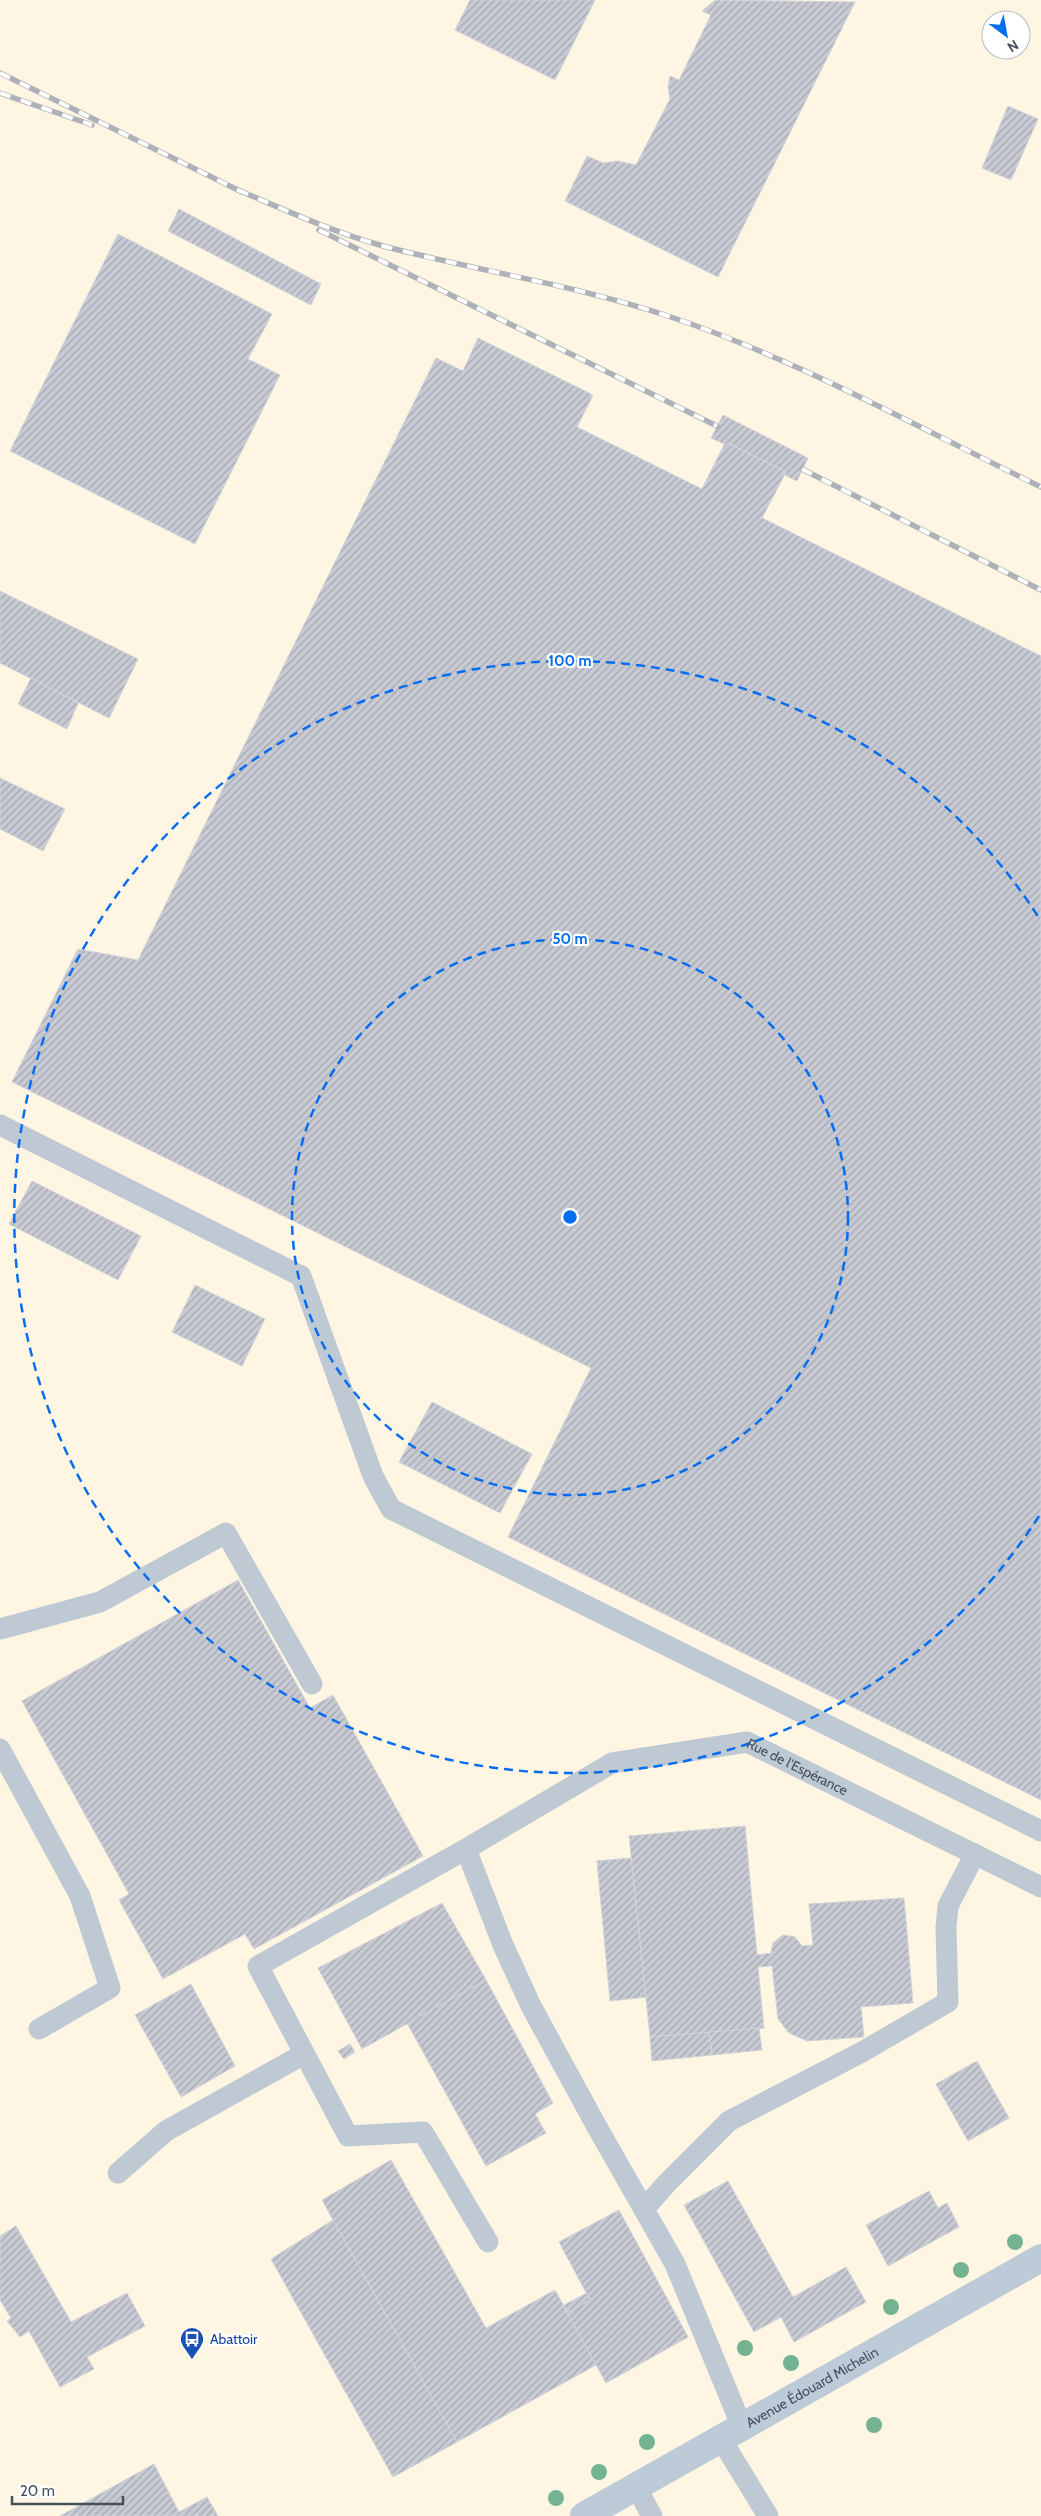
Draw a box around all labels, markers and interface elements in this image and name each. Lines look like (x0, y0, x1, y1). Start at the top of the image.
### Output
north arrow (981, 10, 1031, 60)
text: N (1004, 36, 1022, 56)
text: 100 m (548, 652, 592, 670)
text: 50 m (552, 930, 588, 948)
centre of rings (561, 1208, 579, 1226)
street label: Rue de l'Espérance (744, 1734, 851, 1799)
bus stop icon: Abattoir (179, 2326, 205, 2360)
place label: Abattoir (210, 2330, 258, 2348)
street label: Avenue Édouard Michelin (743, 2343, 882, 2432)
scale bar (12, 2474, 124, 2506)
text: 20 m (20, 2482, 55, 2500)

